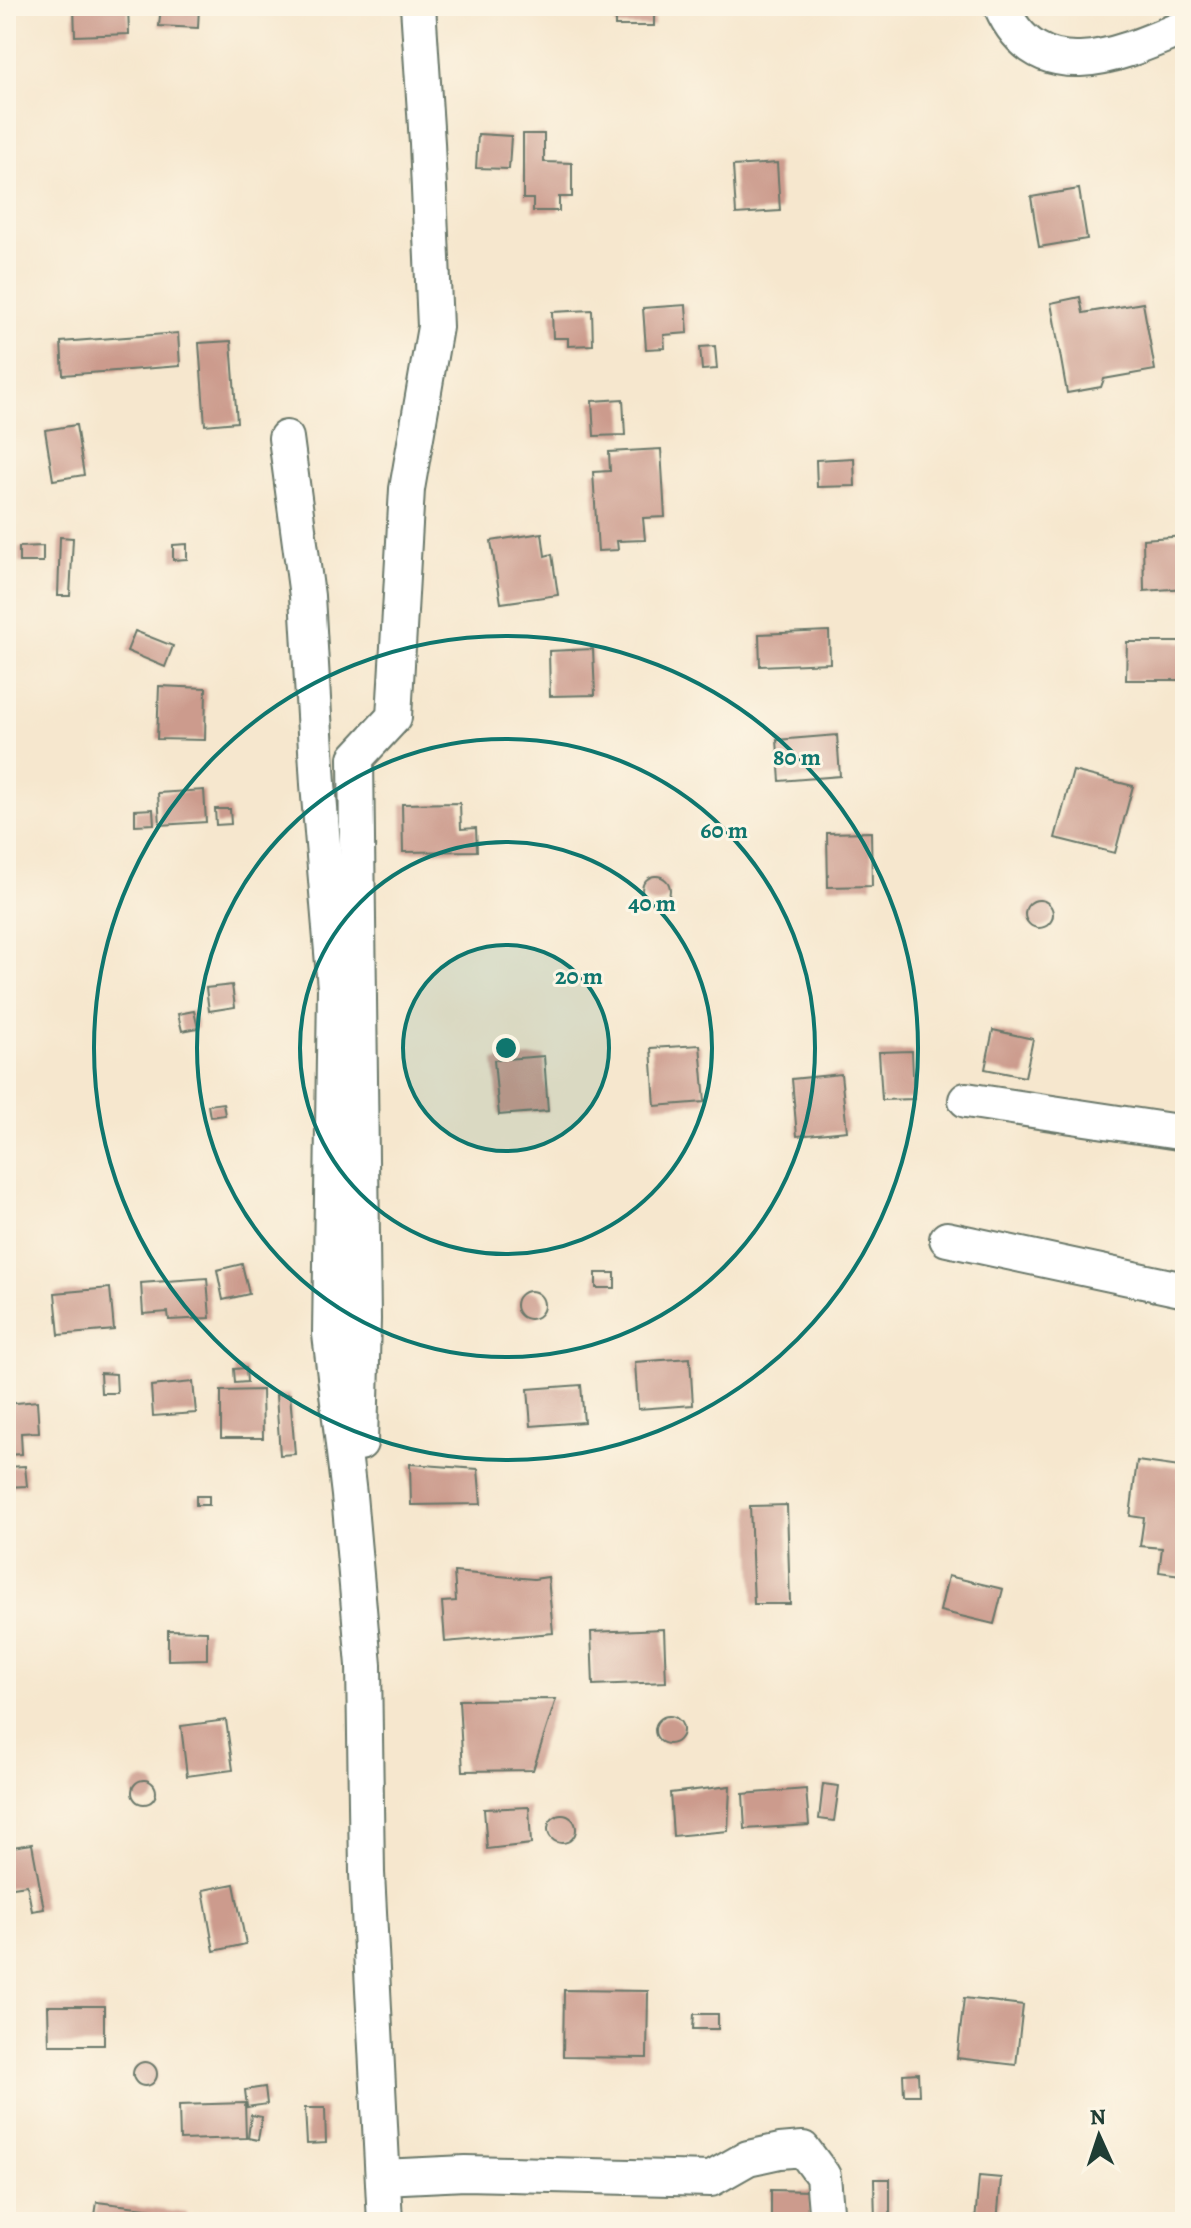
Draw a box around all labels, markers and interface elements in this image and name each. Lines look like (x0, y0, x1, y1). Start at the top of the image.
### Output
text: 80 m (773, 741, 821, 773)
text: 60 m (700, 814, 748, 846)
text: 40 m (628, 887, 676, 919)
text: 20 m (555, 960, 603, 992)
centre of rings (492, 1034, 520, 1062)
north arrow (1059, 2096, 1139, 2176)
text: N (1089, 2102, 1107, 2132)

